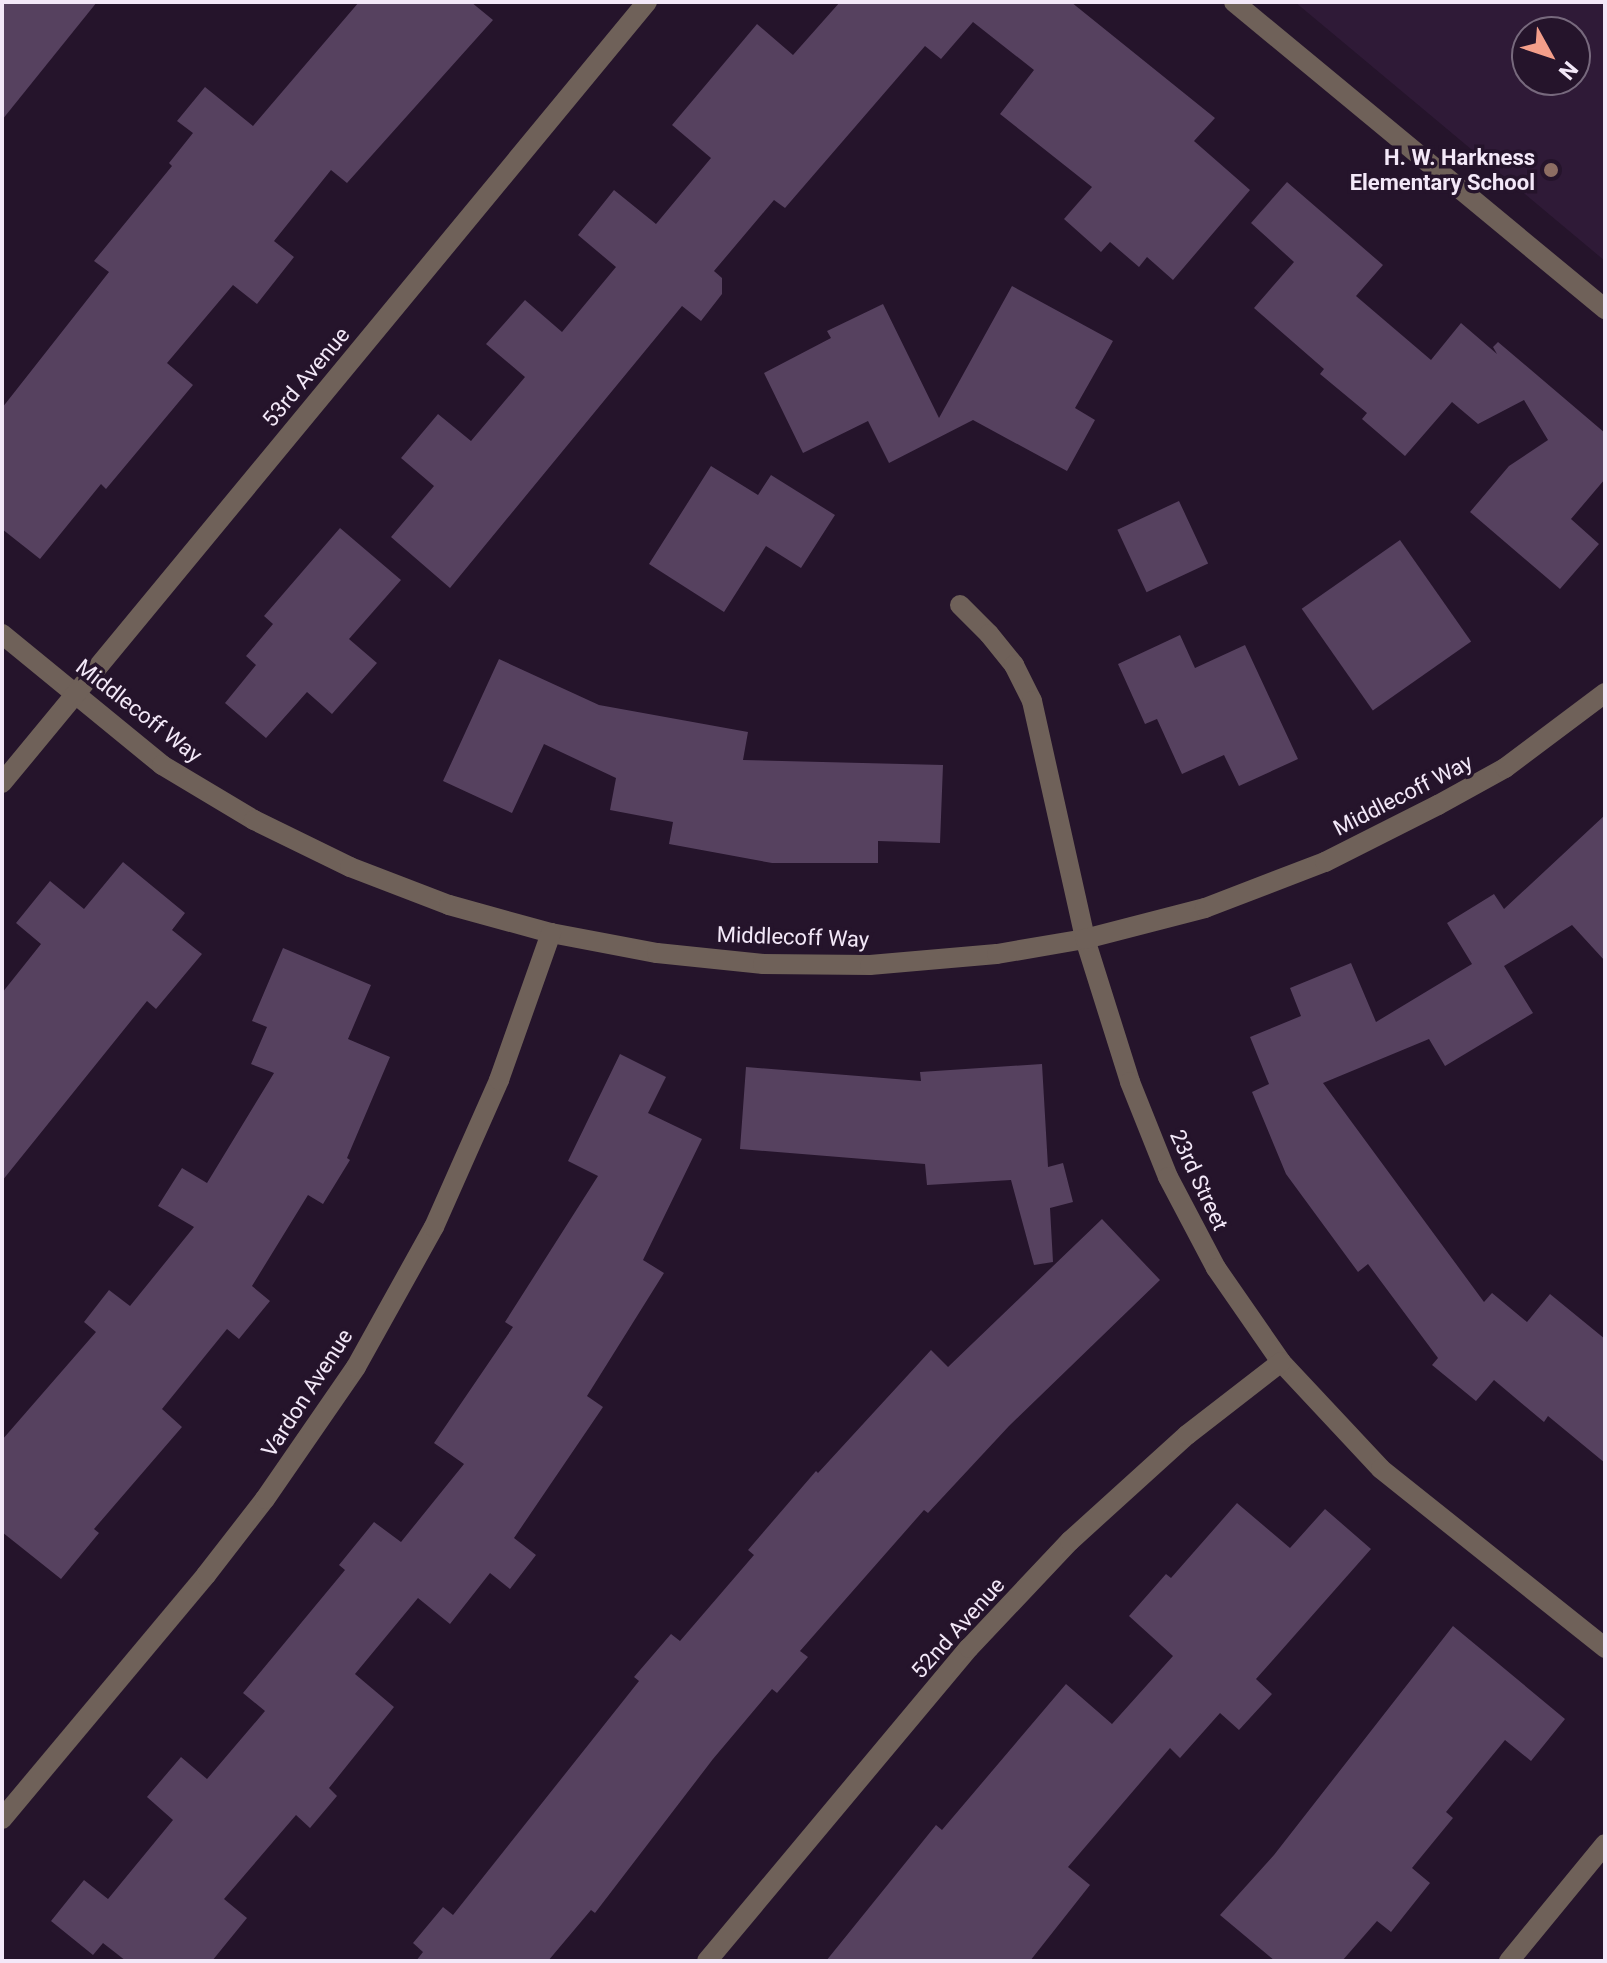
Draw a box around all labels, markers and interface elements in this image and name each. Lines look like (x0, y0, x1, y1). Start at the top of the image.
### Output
north arrow (1511, 16, 1591, 96)
text: N (1554, 56, 1583, 84)
place label: H. W. Harkness Elementary School (1350, 144, 1535, 196)
marker: H. W. Harkness Elementary School (1542, 161, 1560, 179)
street label: 53rd Avenue (257, 322, 355, 432)
street label: Middlecoff Way (71, 654, 207, 768)
street label: Middlecoff Way (1329, 749, 1477, 841)
street label: Middlecoff Way (716, 921, 870, 953)
street label: 23rd Street (1164, 1126, 1234, 1234)
street label: Vardon Avenue (256, 1324, 358, 1462)
street label: 52nd Avenue (906, 1572, 1010, 1684)

